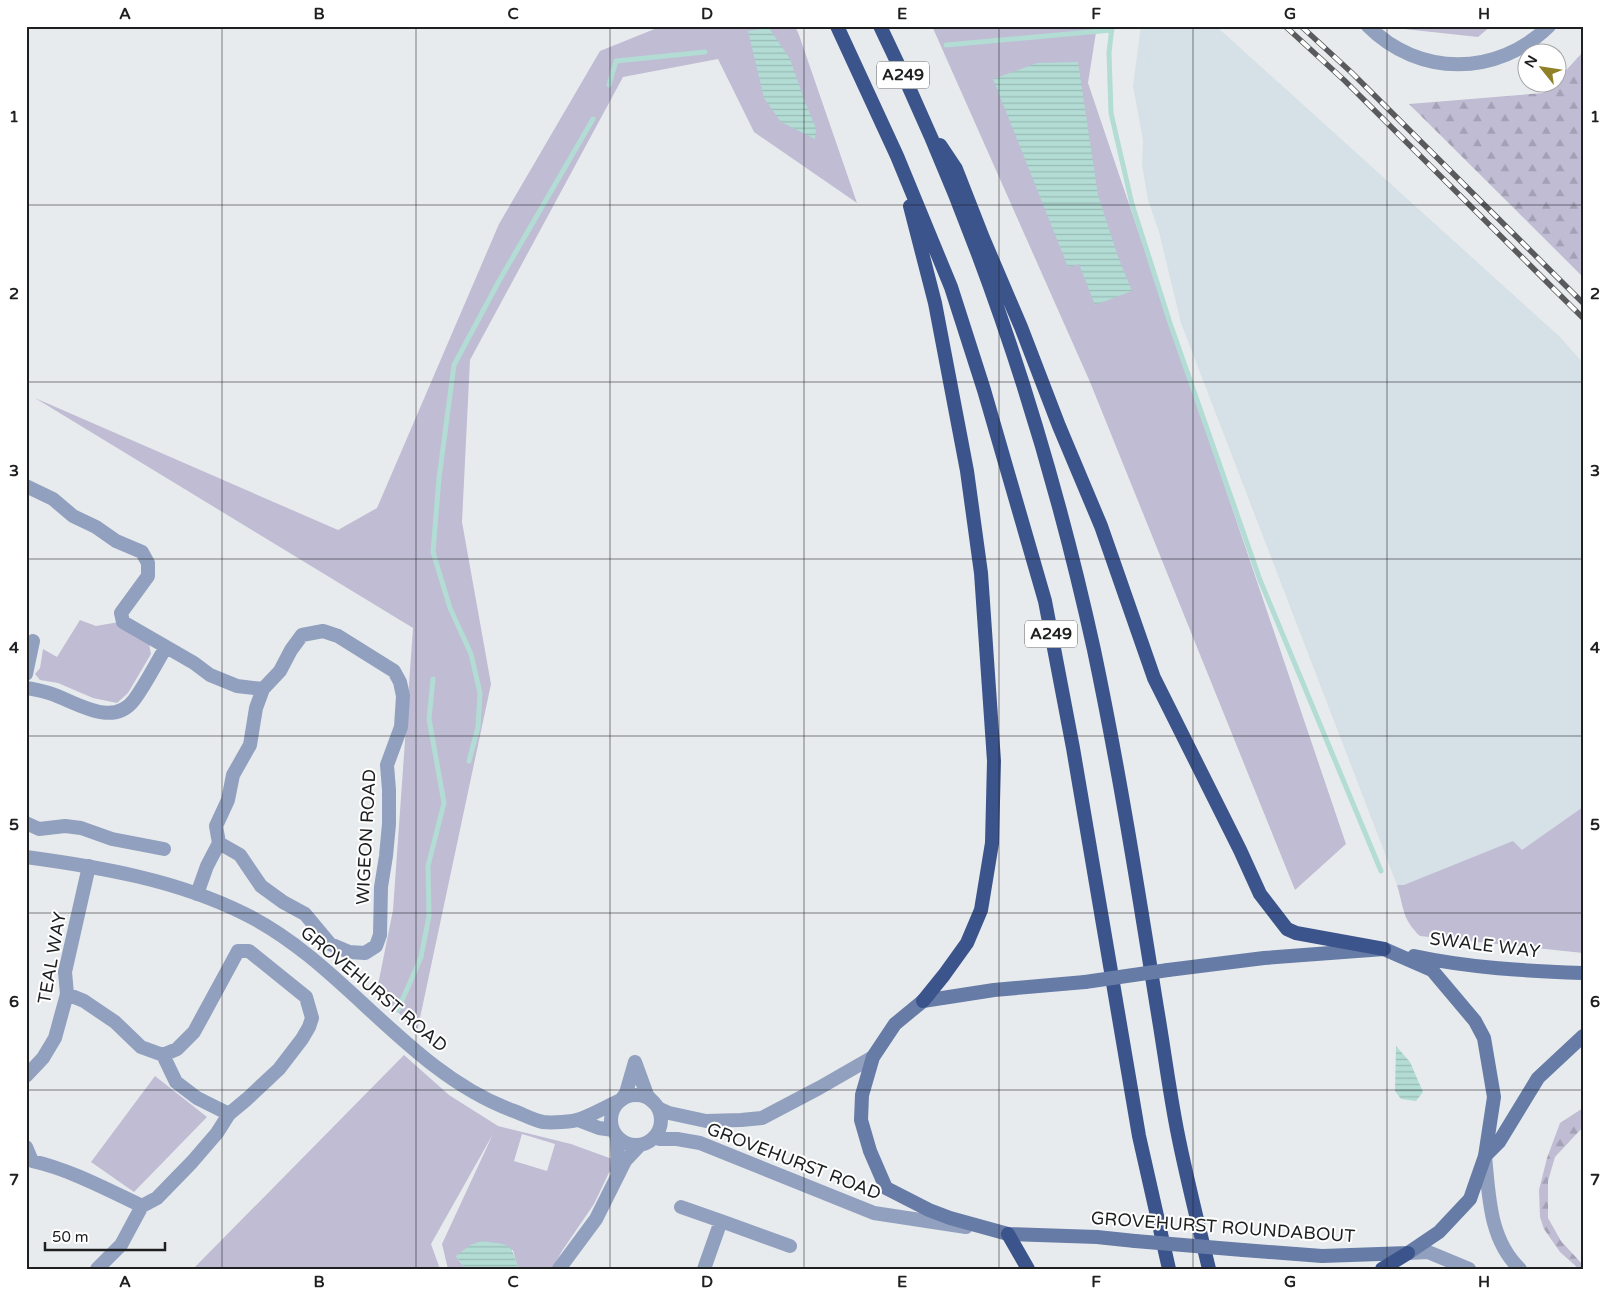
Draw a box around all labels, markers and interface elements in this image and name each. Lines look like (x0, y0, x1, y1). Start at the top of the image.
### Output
text: A (119, 4, 131, 24)
text: B (313, 4, 325, 24)
text: C (507, 4, 519, 24)
text: D (701, 4, 713, 24)
text: E (897, 4, 907, 24)
text: F (1091, 4, 1101, 24)
text: G (1284, 4, 1296, 24)
text: H (1478, 4, 1490, 24)
north arrow (1516, 42, 1566, 92)
text: N (1521, 53, 1541, 71)
road number: A249 (877, 62, 929, 88)
text: 1 (9, 107, 19, 127)
text: 1 (1590, 107, 1600, 127)
text: 2 (9, 284, 19, 304)
text: 2 (1590, 284, 1600, 304)
text: 3 (9, 461, 19, 481)
text: 3 (1590, 461, 1600, 481)
road number: A249 (1025, 620, 1077, 648)
text: 4 (9, 638, 19, 658)
text: 4 (1590, 638, 1600, 658)
street label: WIGEON ROAD (351, 768, 381, 906)
text: 5 (9, 815, 19, 835)
text: 5 (1590, 815, 1600, 835)
street label: TEAL WAY (33, 910, 71, 1006)
street label: GROVEHURST ROAD (296, 921, 452, 1057)
street label: SWALE WAY (1428, 927, 1542, 963)
text: 6 (9, 992, 19, 1012)
text: 6 (1590, 992, 1600, 1012)
street label: GROVEHURST ROAD (704, 1118, 884, 1204)
text: 7 (9, 1170, 19, 1190)
text: 7 (1590, 1170, 1600, 1190)
street label: GROVEHURST ROUNDABOUT (1090, 1207, 1356, 1247)
scale bar (45, 1220, 165, 1252)
text: 50 m (52, 1228, 89, 1246)
text: A (119, 1272, 131, 1292)
text: B (313, 1272, 325, 1292)
text: C (507, 1272, 519, 1292)
text: D (701, 1272, 713, 1292)
text: E (897, 1272, 907, 1292)
text: F (1091, 1272, 1101, 1292)
text: G (1284, 1272, 1296, 1292)
text: H (1478, 1272, 1490, 1292)

